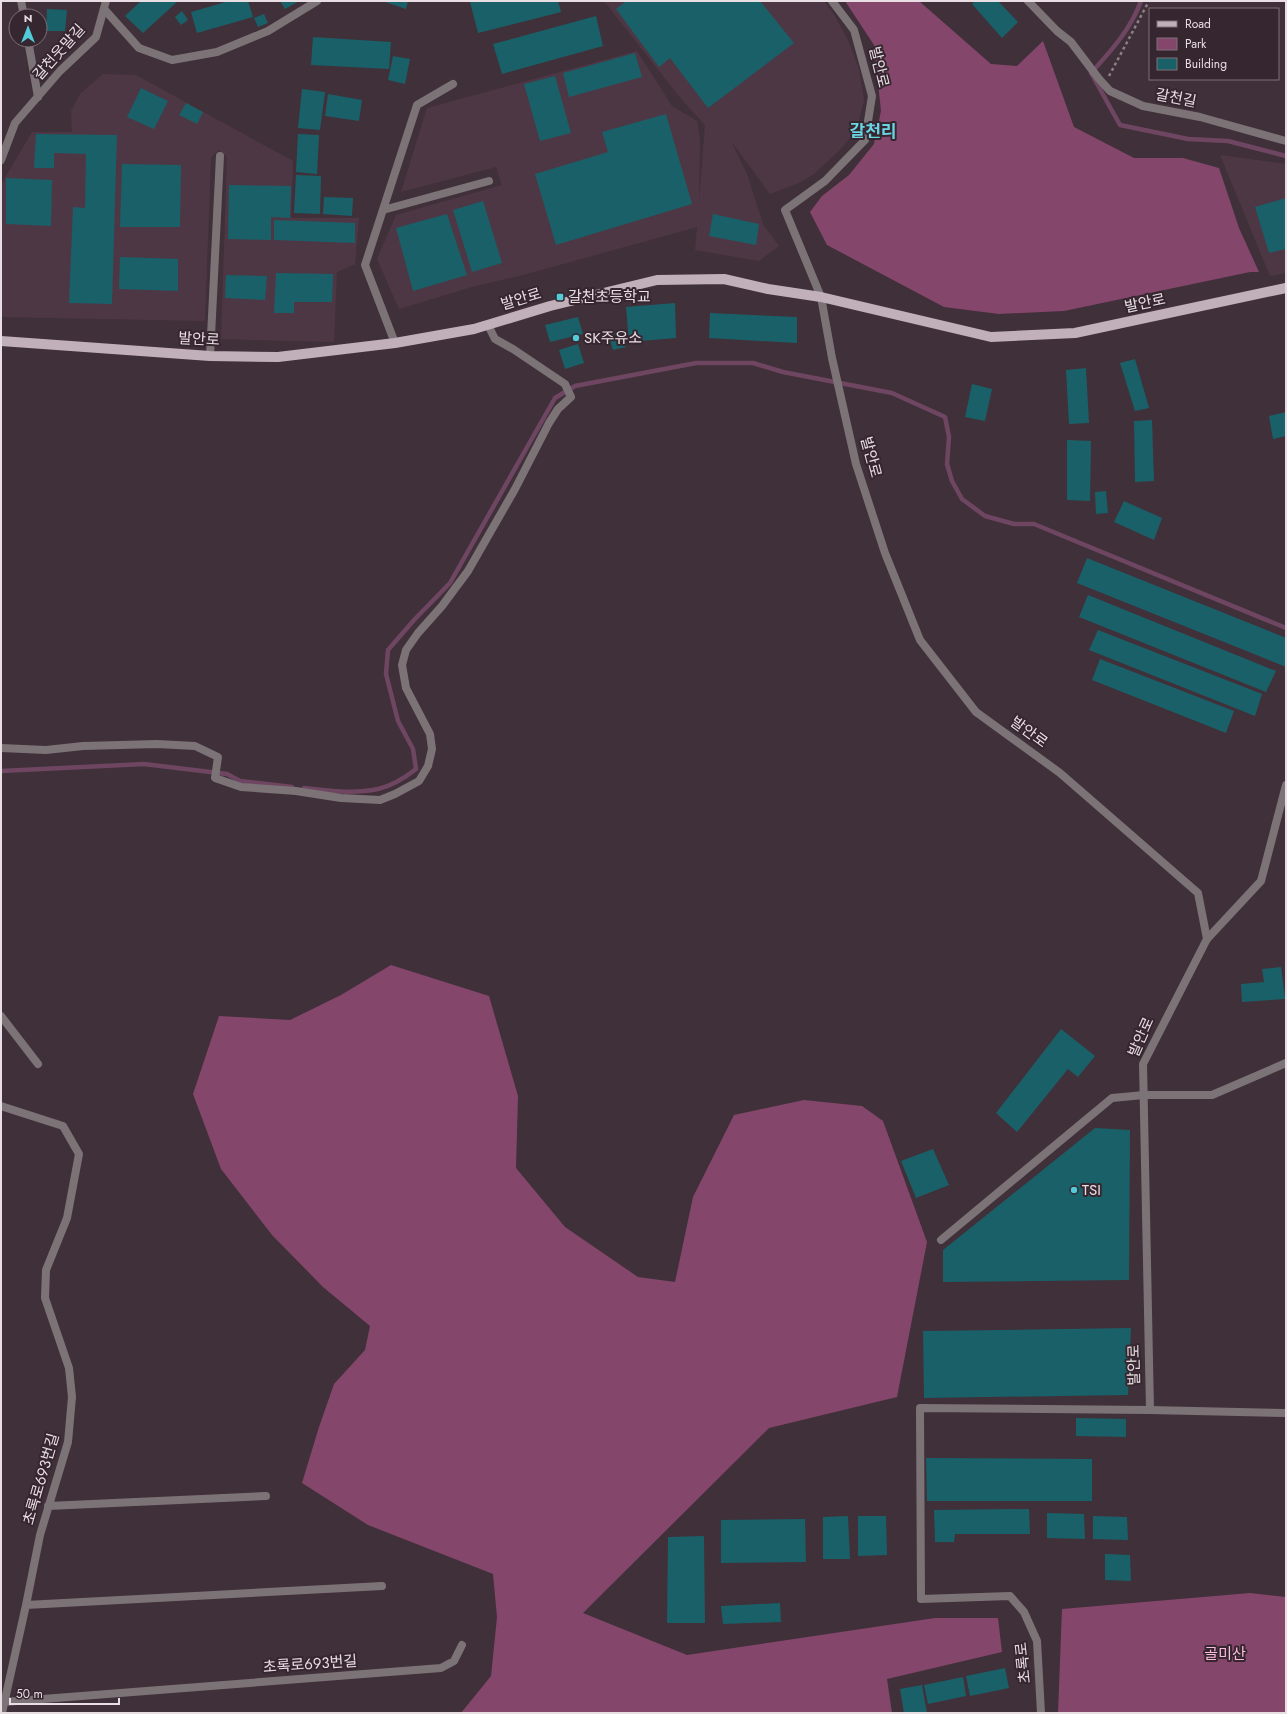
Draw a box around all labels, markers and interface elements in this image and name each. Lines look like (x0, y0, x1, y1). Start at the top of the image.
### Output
north arrow (8, 8, 48, 48)
legend (1149, 8, 1279, 80)
text: N (24, 10, 32, 26)
text: Road (1185, 15, 1211, 33)
street label: 갈천웃말길 (28, 19, 90, 85)
text: Park (1185, 35, 1207, 53)
street label: 발안로 (863, 44, 895, 90)
text: Building (1185, 55, 1227, 73)
street label: 갈천길 (1154, 83, 1198, 113)
district label: 갈천리 (850, 119, 896, 143)
street label: 발안로 (498, 282, 544, 316)
place label: 갈천초등학교 (568, 286, 651, 308)
street label: 발안로 (1122, 288, 1168, 318)
marker: 갈천초등학교 (555, 292, 565, 302)
street label: 발안로 (178, 327, 220, 351)
place label: SK주유소 (584, 327, 642, 349)
marker: SK주유소 (571, 333, 581, 343)
street label: 발안로 (855, 434, 887, 480)
street label: 발안로 (1006, 711, 1052, 753)
street label: 발안로 (1123, 1014, 1159, 1060)
place label: TSI (1082, 1179, 1101, 1201)
marker: TSI (1069, 1185, 1079, 1195)
street label: 발안로 (1123, 1344, 1145, 1386)
street label: 초록로693번길 (17, 1431, 65, 1527)
street label: 초록로 (1010, 1641, 1036, 1685)
park label: 골미산 (1204, 1643, 1246, 1665)
street label: 초록로693번길 (262, 1650, 358, 1678)
scale bar (10, 1680, 119, 1706)
text: 50 m (16, 1685, 43, 1703)

